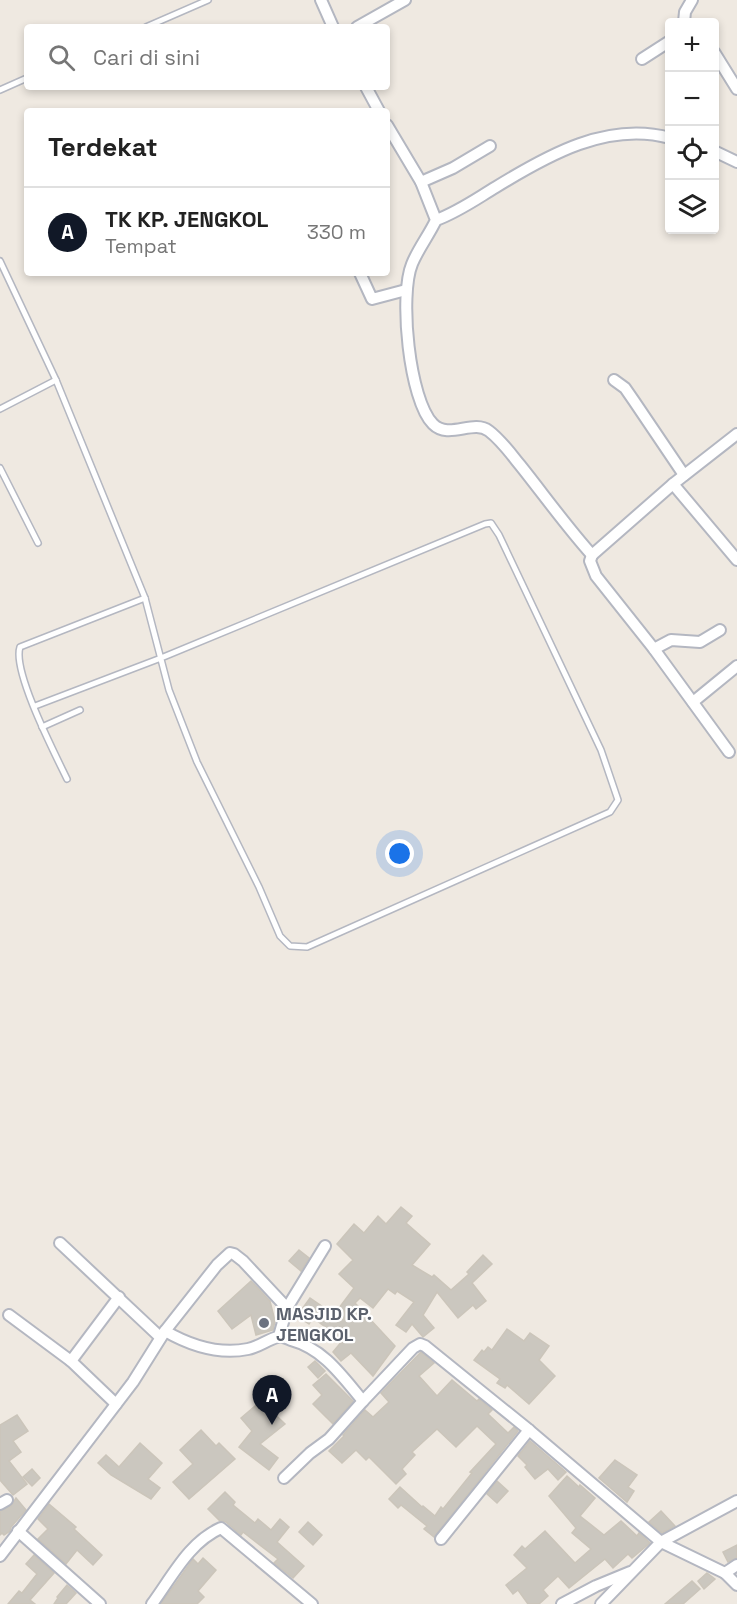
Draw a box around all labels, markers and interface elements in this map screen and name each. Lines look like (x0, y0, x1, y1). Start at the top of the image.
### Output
map controls (665, 18, 719, 234)
button: + (665, 18, 719, 72)
search box (24, 24, 390, 90)
icon: search (45, 41, 78, 74)
text: Cari di sini (93, 43, 200, 71)
button: − (665, 72, 719, 126)
button: locate (665, 126, 719, 180)
text: Terdekat (48, 130, 158, 164)
button: layers (665, 180, 719, 234)
text: TK KP. JENGKOL (105, 205, 269, 233)
text: A (61, 219, 74, 245)
text: 330 m (307, 219, 366, 245)
text: Tempat (105, 233, 177, 259)
your location (385, 839, 414, 868)
place label: MASJID KP. JENGKOL (276, 1302, 372, 1346)
marker: MASJID KP. JENGKOL (257, 1316, 271, 1330)
pin: A (252, 1376, 292, 1425)

